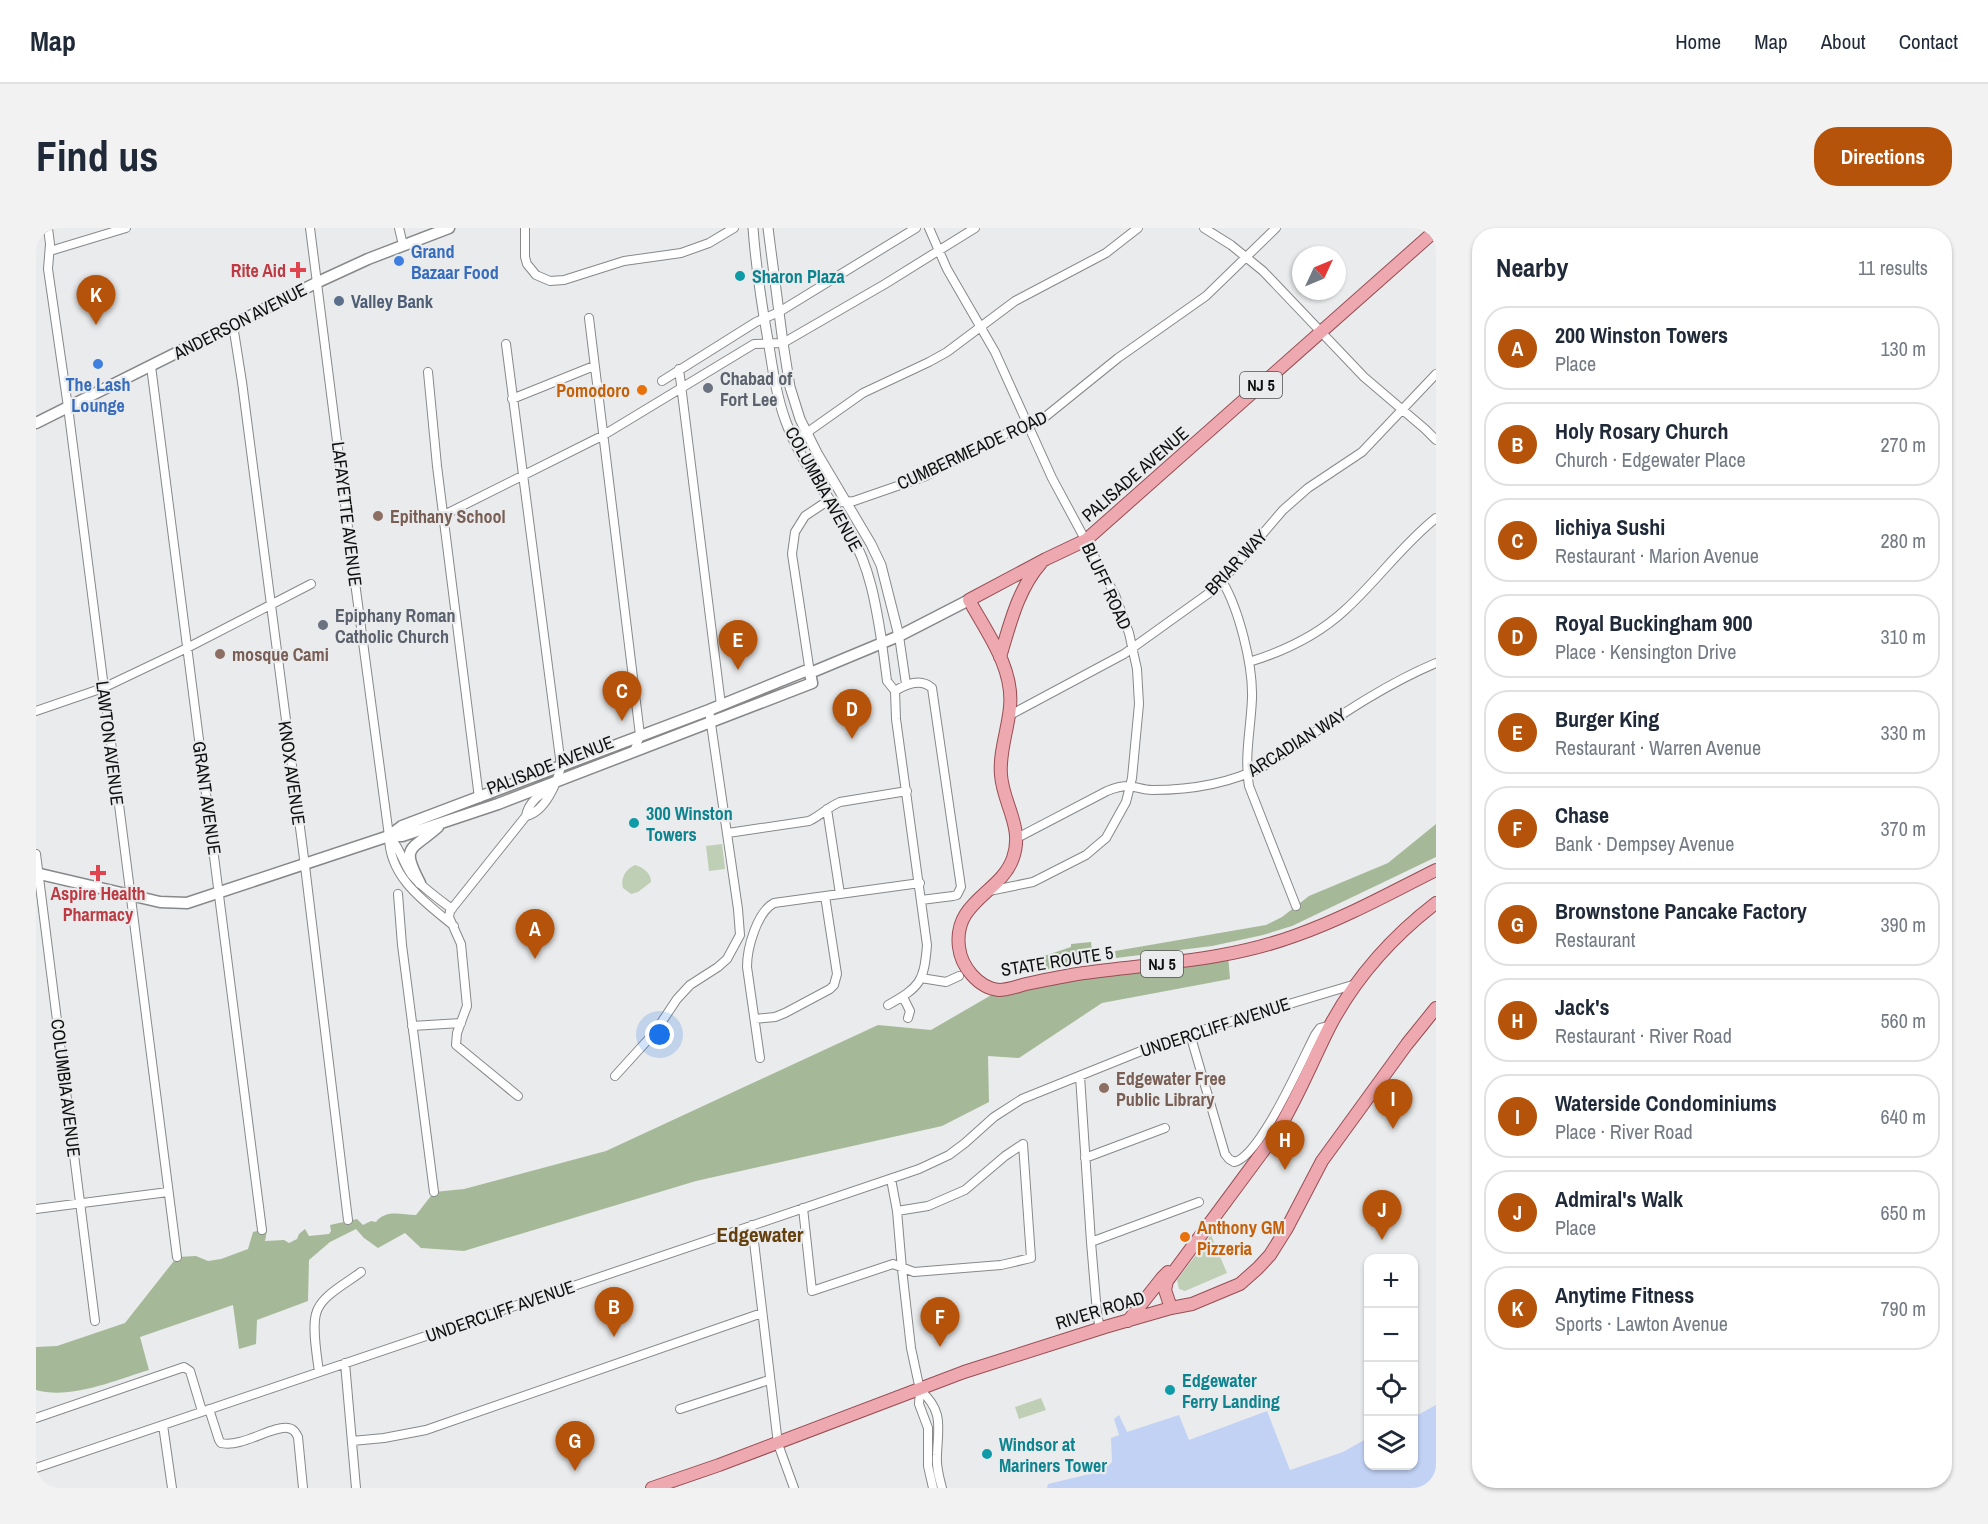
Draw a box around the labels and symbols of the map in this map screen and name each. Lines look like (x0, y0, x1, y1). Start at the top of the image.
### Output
place label: Grand Bazaar Food (411, 239, 499, 285)
north arrow (1292, 246, 1346, 300)
marker: Grand Bazaar Food (392, 254, 406, 268)
place label: Rite Aid (231, 258, 286, 283)
marker: Rite Aid (291, 263, 305, 277)
place label: Sharon Plaza (752, 264, 845, 289)
marker: Sharon Plaza (733, 269, 747, 283)
pin: K (76, 276, 116, 325)
street label: ANDERSON AVENUE (168, 277, 311, 366)
place label: Valley Bank (351, 289, 434, 314)
marker: Valley Bank (332, 294, 346, 308)
marker: The Lash Lounge (91, 357, 105, 371)
place label: Chabad of Fort Lee (720, 366, 792, 412)
place label: The Lash Lounge (66, 372, 130, 418)
road number: NJ 5 (1240, 372, 1282, 398)
place label: Pomodoro (556, 378, 630, 403)
marker: Chabad of Fort Lee (701, 381, 715, 395)
marker: Pomodoro (635, 383, 649, 397)
street label: CUMBERMEADE ROAD (893, 404, 1051, 496)
street label: PALISADE AVENUE (1076, 421, 1194, 527)
street label: COLUMBIA AVENUE (779, 422, 869, 556)
street label: LAFAYETTE AVENUE (326, 440, 368, 588)
place label: Epithany School (390, 504, 506, 529)
marker: Epithany School (371, 509, 385, 523)
street label: BRIAR WAY (1199, 524, 1273, 600)
street label: BLUFF ROAD (1076, 538, 1138, 634)
place label: Epiphany Roman Catholic Church (335, 603, 456, 649)
marker: Epiphany Roman Catholic Church (316, 618, 330, 632)
pin: E (718, 620, 758, 670)
place label: mosque Cami (232, 642, 329, 667)
marker: mosque Cami (213, 647, 227, 661)
pin: C (602, 672, 642, 721)
street label: LAWTON AVENUE (90, 679, 130, 807)
pin: D (832, 690, 872, 739)
street label: ARCADIAN WAY (1242, 702, 1351, 783)
street label: KNOX AVENUE (272, 719, 312, 827)
street label: PALISADE AVENUE (483, 729, 617, 801)
street label: GRANT AVENUE (187, 740, 227, 856)
place label: 300 Winston Towers (646, 801, 733, 847)
marker: 300 Winston Towers (627, 816, 641, 830)
marker: Aspire Health Pharmacy (91, 866, 105, 880)
place label: Aspire Health Pharmacy (50, 881, 146, 927)
pin: A (516, 910, 554, 959)
street label: STATE ROUTE 5 (999, 940, 1115, 982)
road number: NJ 5 (1141, 951, 1183, 977)
street label: UNDERCLIFF AVENUE (1137, 991, 1293, 1063)
street label: COLUMBIA AVENUE (45, 1017, 87, 1159)
your location (645, 1020, 674, 1049)
place label: Edgewater Free Public Library (1116, 1066, 1226, 1112)
pin: I (1374, 1080, 1412, 1129)
marker: Edgewater Free Public Library (1097, 1081, 1111, 1095)
pin: H (1266, 1120, 1304, 1170)
pin: J (1362, 1190, 1402, 1240)
place label: Anthony GM Pizzeria (1197, 1215, 1285, 1261)
district label: Edgewater (716, 1220, 804, 1249)
marker: Anthony GM Pizzeria (1178, 1230, 1192, 1244)
street label: UNDERCLIFF AVENUE (422, 1274, 578, 1348)
street label: RIVER ROAD (1052, 1285, 1148, 1335)
pin: B (594, 1288, 634, 1337)
pin: F (920, 1298, 960, 1347)
place label: Edgewater Ferry Landing (1182, 1368, 1280, 1414)
marker: Edgewater Ferry Landing (1163, 1383, 1177, 1397)
pin: G (556, 1422, 594, 1471)
place label: Windsor at Mariners Tower (999, 1432, 1107, 1478)
marker: Windsor at Mariners Tower (980, 1447, 994, 1461)

